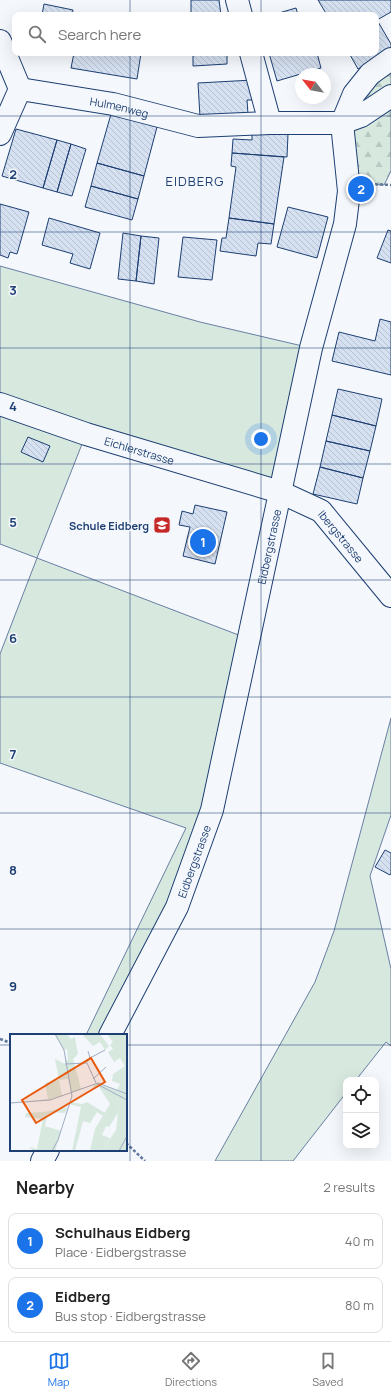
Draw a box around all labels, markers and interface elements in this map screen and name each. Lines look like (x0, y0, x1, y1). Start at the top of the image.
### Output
search box (12, 12, 379, 56)
icon: search (26, 23, 48, 45)
text: Search here (58, 24, 141, 45)
north arrow (295, 68, 331, 104)
street label: Hulmenweg (89, 93, 150, 120)
text: 2 (9, 165, 17, 183)
district label: EIDBERG (166, 172, 224, 190)
pin: 2 (348, 174, 374, 204)
text: 3 (9, 281, 17, 299)
text: 4 (9, 397, 17, 415)
your location (251, 429, 271, 449)
street label: Eichlerstrasse (103, 432, 177, 468)
street label: Ibergstrasse (315, 506, 368, 566)
street label: Eidbergstrasse (253, 507, 284, 586)
text: 5 (9, 513, 17, 531)
school or university icon: Schule Eidberg (152, 515, 172, 535)
place label: Schule Eidberg (69, 518, 149, 533)
pin: 1 (190, 527, 216, 557)
text: 6 (9, 629, 17, 647)
text: 7 (10, 745, 17, 763)
street label: Eidbergstrasse (173, 822, 214, 900)
text: 8 (9, 861, 17, 879)
text: 9 (9, 977, 17, 995)
inset map (10, 1034, 127, 1151)
map controls (343, 1077, 379, 1149)
button: locate (343, 1077, 379, 1113)
button: layers (343, 1113, 379, 1149)
text: Nearby (16, 1176, 74, 1199)
text: 2 results (323, 1178, 375, 1196)
text: Schulhaus Eidberg (55, 1222, 190, 1243)
text: 1 (27, 1232, 33, 1250)
text: 40 m (345, 1232, 374, 1250)
text: Place · Eidbergstrasse (55, 1243, 186, 1261)
text: Eidberg (55, 1286, 110, 1307)
text: 2 (26, 1296, 34, 1314)
text: 80 m (345, 1296, 374, 1314)
text: Bus stop · Eidbergstrasse (55, 1307, 206, 1325)
tab: Map (48, 1350, 70, 1389)
tab: Directions (165, 1350, 217, 1389)
tab: Saved (312, 1350, 343, 1389)

